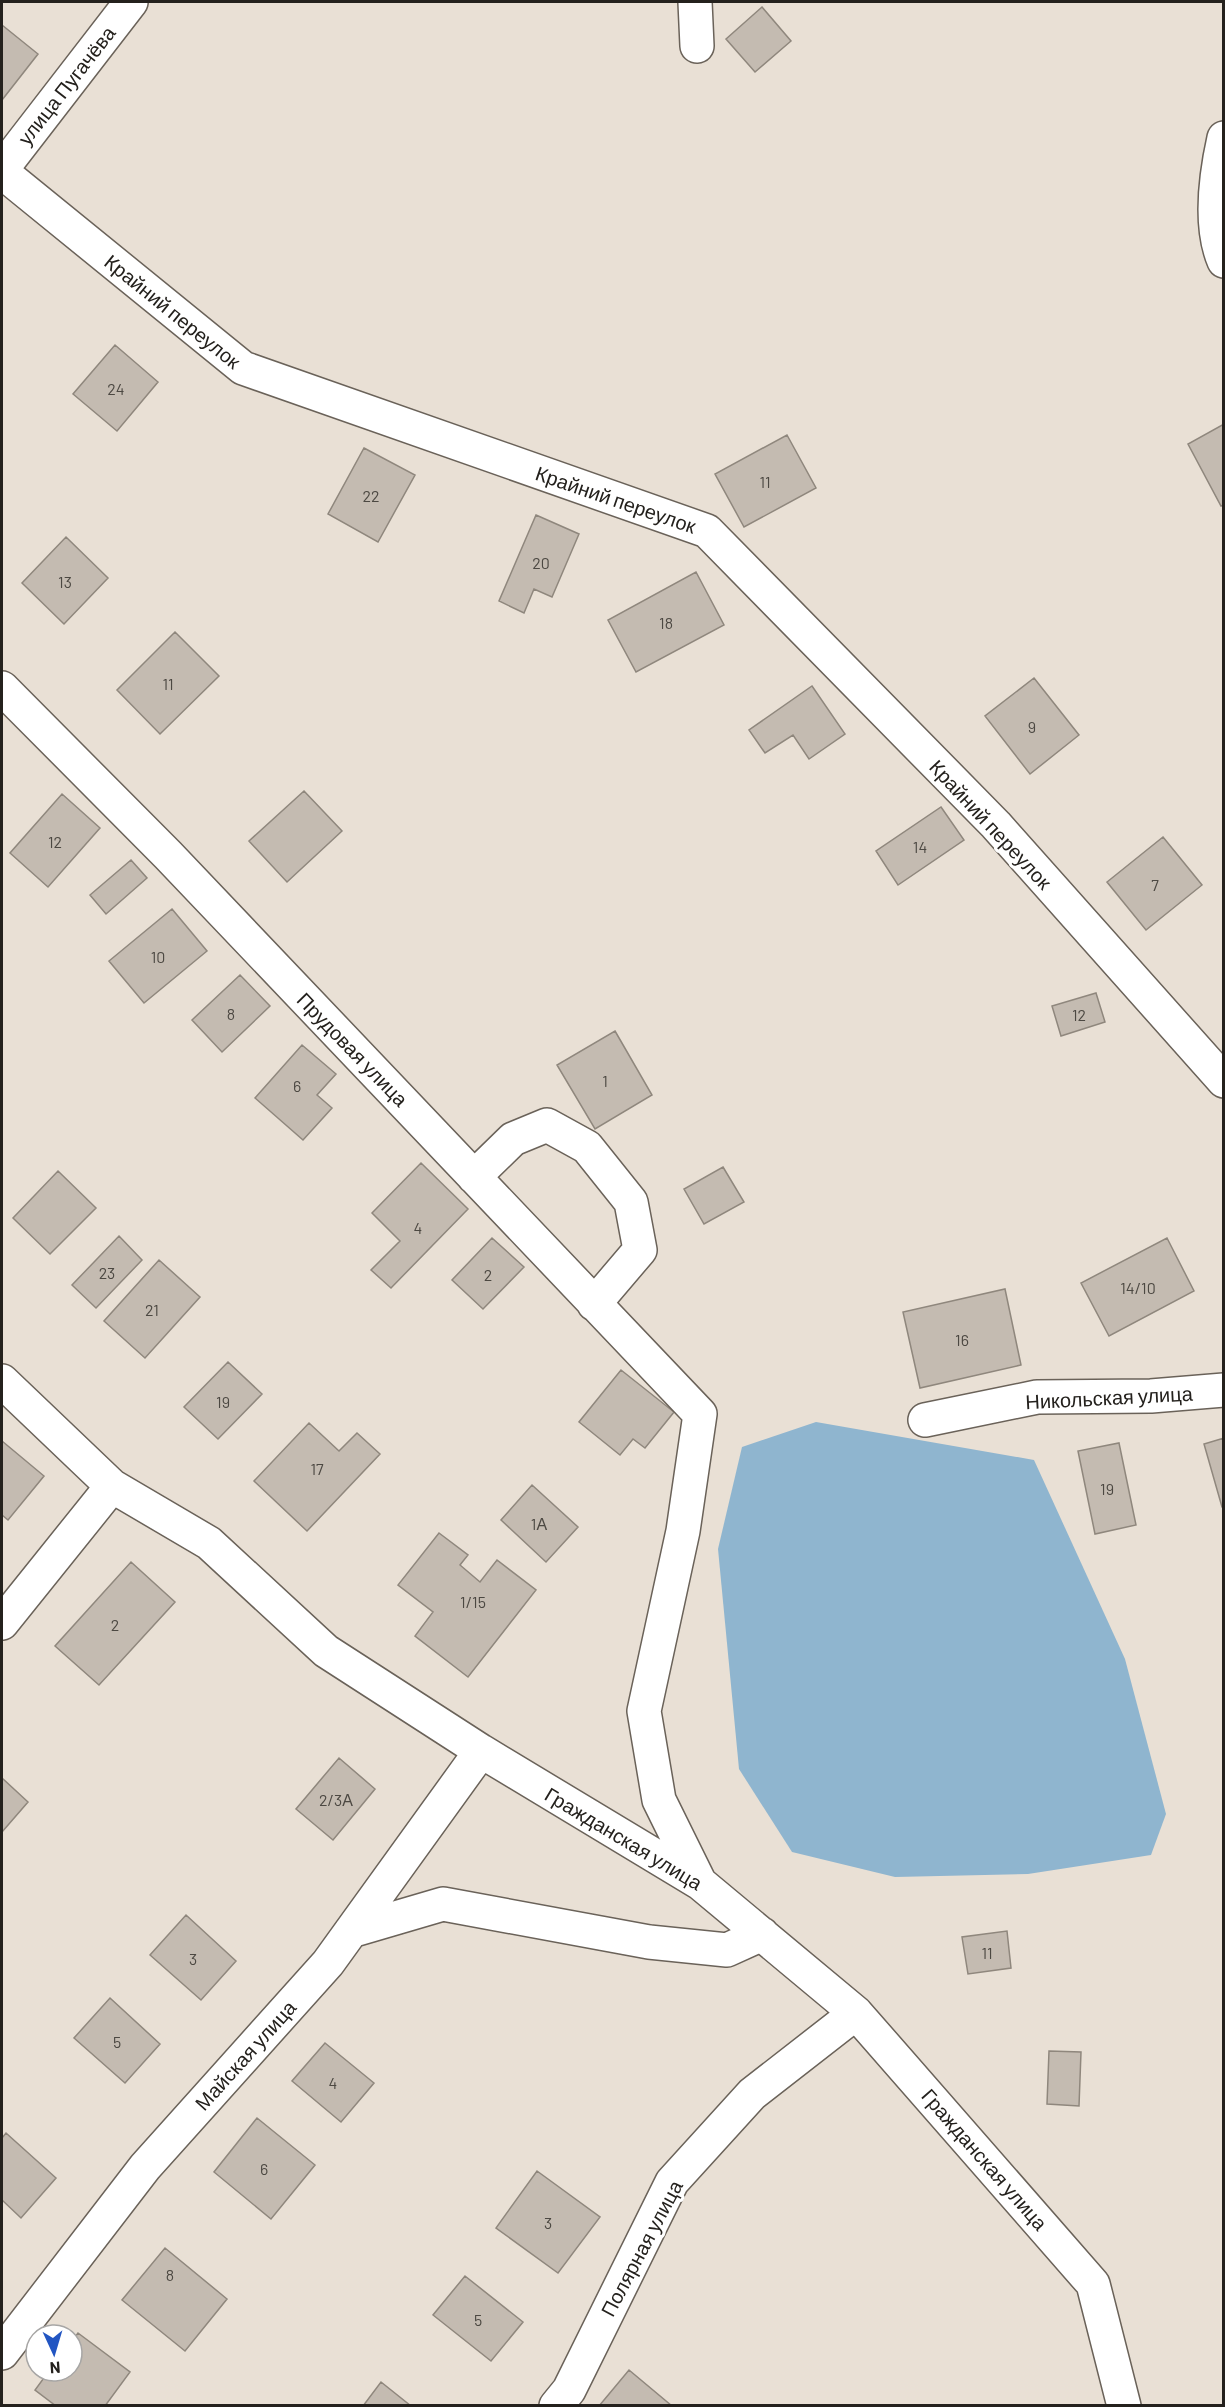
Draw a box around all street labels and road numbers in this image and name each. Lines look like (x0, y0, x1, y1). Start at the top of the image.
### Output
street label: улица Пугачёва (12, 20, 120, 149)
street label: Крайний переулок (100, 249, 246, 373)
street label: Крайний переулок (533, 460, 699, 538)
street label: Крайний переулок (925, 754, 1057, 894)
street label: Прудовая улица (293, 987, 414, 1111)
street label: Никольская улица (1025, 1381, 1194, 1413)
street label: Гражданская улица (541, 1782, 708, 1895)
street label: Майская улица (189, 1995, 301, 2115)
street label: Гражданская улица (917, 2083, 1053, 2235)
street label: Полярная улица (595, 2175, 687, 2320)

